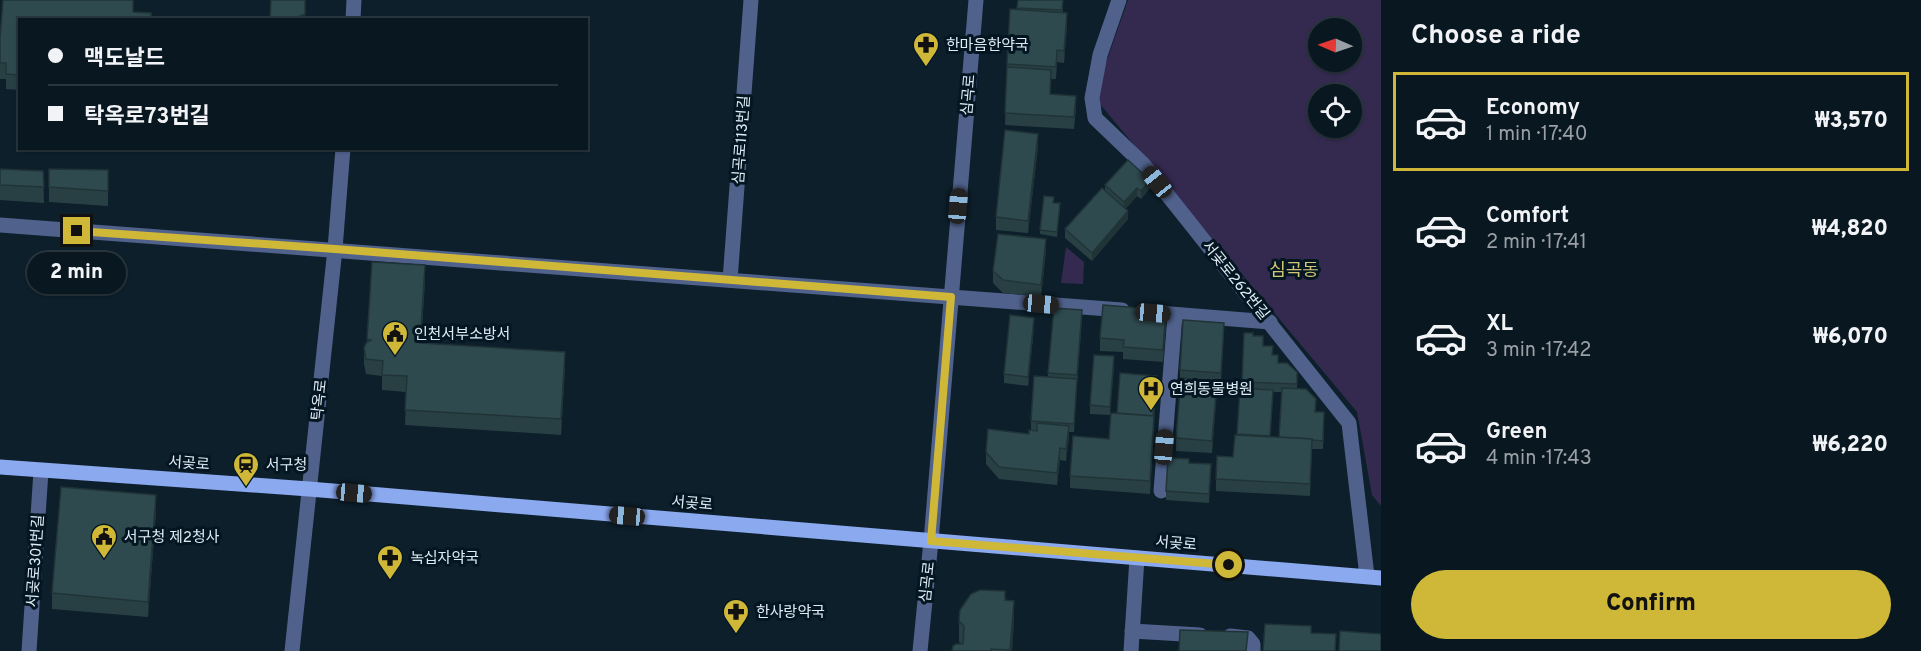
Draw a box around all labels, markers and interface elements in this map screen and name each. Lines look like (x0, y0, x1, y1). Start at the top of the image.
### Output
north arrow (1308, 18, 1362, 72)
map controls (1308, 18, 1362, 138)
text: Choose a ride (1411, 19, 1581, 53)
pharmacy icon: 한마음한약국 (911, 30, 941, 68)
place label: 한마음한약국 (946, 37, 1029, 56)
text: 맥도날드 (84, 46, 165, 73)
street label: 심곡로 (958, 74, 981, 117)
button: locate (1308, 84, 1362, 138)
street label: 심곡로113번길 (730, 95, 755, 185)
icon: car (1414, 95, 1468, 149)
text: Economy (1486, 95, 1580, 122)
text: 탁옥로73번길 (84, 104, 210, 131)
text: ₩3,570 (1815, 108, 1888, 135)
text: 1 min · 17:40 (1486, 122, 1588, 148)
car (1139, 162, 1175, 202)
car (947, 187, 969, 225)
icon: car (1414, 203, 1468, 257)
text: Comfort (1486, 203, 1569, 230)
text: ₩4,820 (1812, 216, 1888, 243)
route end (63, 217, 90, 244)
text: 2 min · 17:41 (1486, 230, 1587, 256)
street label: 서곶로262번길 (1197, 238, 1273, 324)
callout: 2 min (28, 252, 127, 294)
text: 2 min (50, 260, 103, 286)
district label: 심곡동 (1269, 260, 1319, 283)
car (1022, 293, 1060, 315)
car (1134, 302, 1172, 324)
icon: car (1414, 311, 1468, 365)
text: XL (1486, 311, 1513, 338)
public building icon: 인천서부소방서 (380, 319, 410, 357)
text: ₩6,070 (1813, 324, 1888, 351)
place label: 인천서부소방서 (414, 325, 511, 345)
text: 3 min · 17:42 (1486, 338, 1592, 364)
hospital icon: 연희동물병원 (1136, 374, 1166, 412)
street label: 탁옥로 (309, 379, 332, 422)
place label: 연희동물병원 (1170, 381, 1253, 400)
icon: car (1414, 419, 1468, 473)
text: Green (1486, 419, 1548, 446)
car (1153, 428, 1175, 466)
text: ₩6,220 (1813, 432, 1888, 459)
text: 4 min · 17:43 (1486, 446, 1592, 472)
station icon: 서구청 (231, 450, 261, 488)
street label: 서곶로 (168, 454, 210, 475)
place label: 서구청 (266, 457, 307, 476)
car (335, 482, 373, 504)
street label: 서곶로 (670, 493, 713, 516)
car (608, 505, 646, 527)
street label: 서곶로301번길 (24, 514, 49, 608)
public building icon: 서구청 제2청사 (89, 522, 119, 560)
place label: 서구청 제2청사 (124, 529, 220, 548)
street label: 서곶로 (1154, 533, 1197, 556)
pharmacy icon: 녹십자약국 (375, 543, 405, 581)
place label: 녹십자약국 (410, 550, 479, 569)
route start (1215, 551, 1242, 578)
street label: 심곡로 (917, 561, 940, 604)
button: Confirm (1411, 570, 1891, 639)
pharmacy icon: 한사랑약국 (721, 597, 751, 635)
place label: 한사랑약국 (756, 604, 825, 623)

